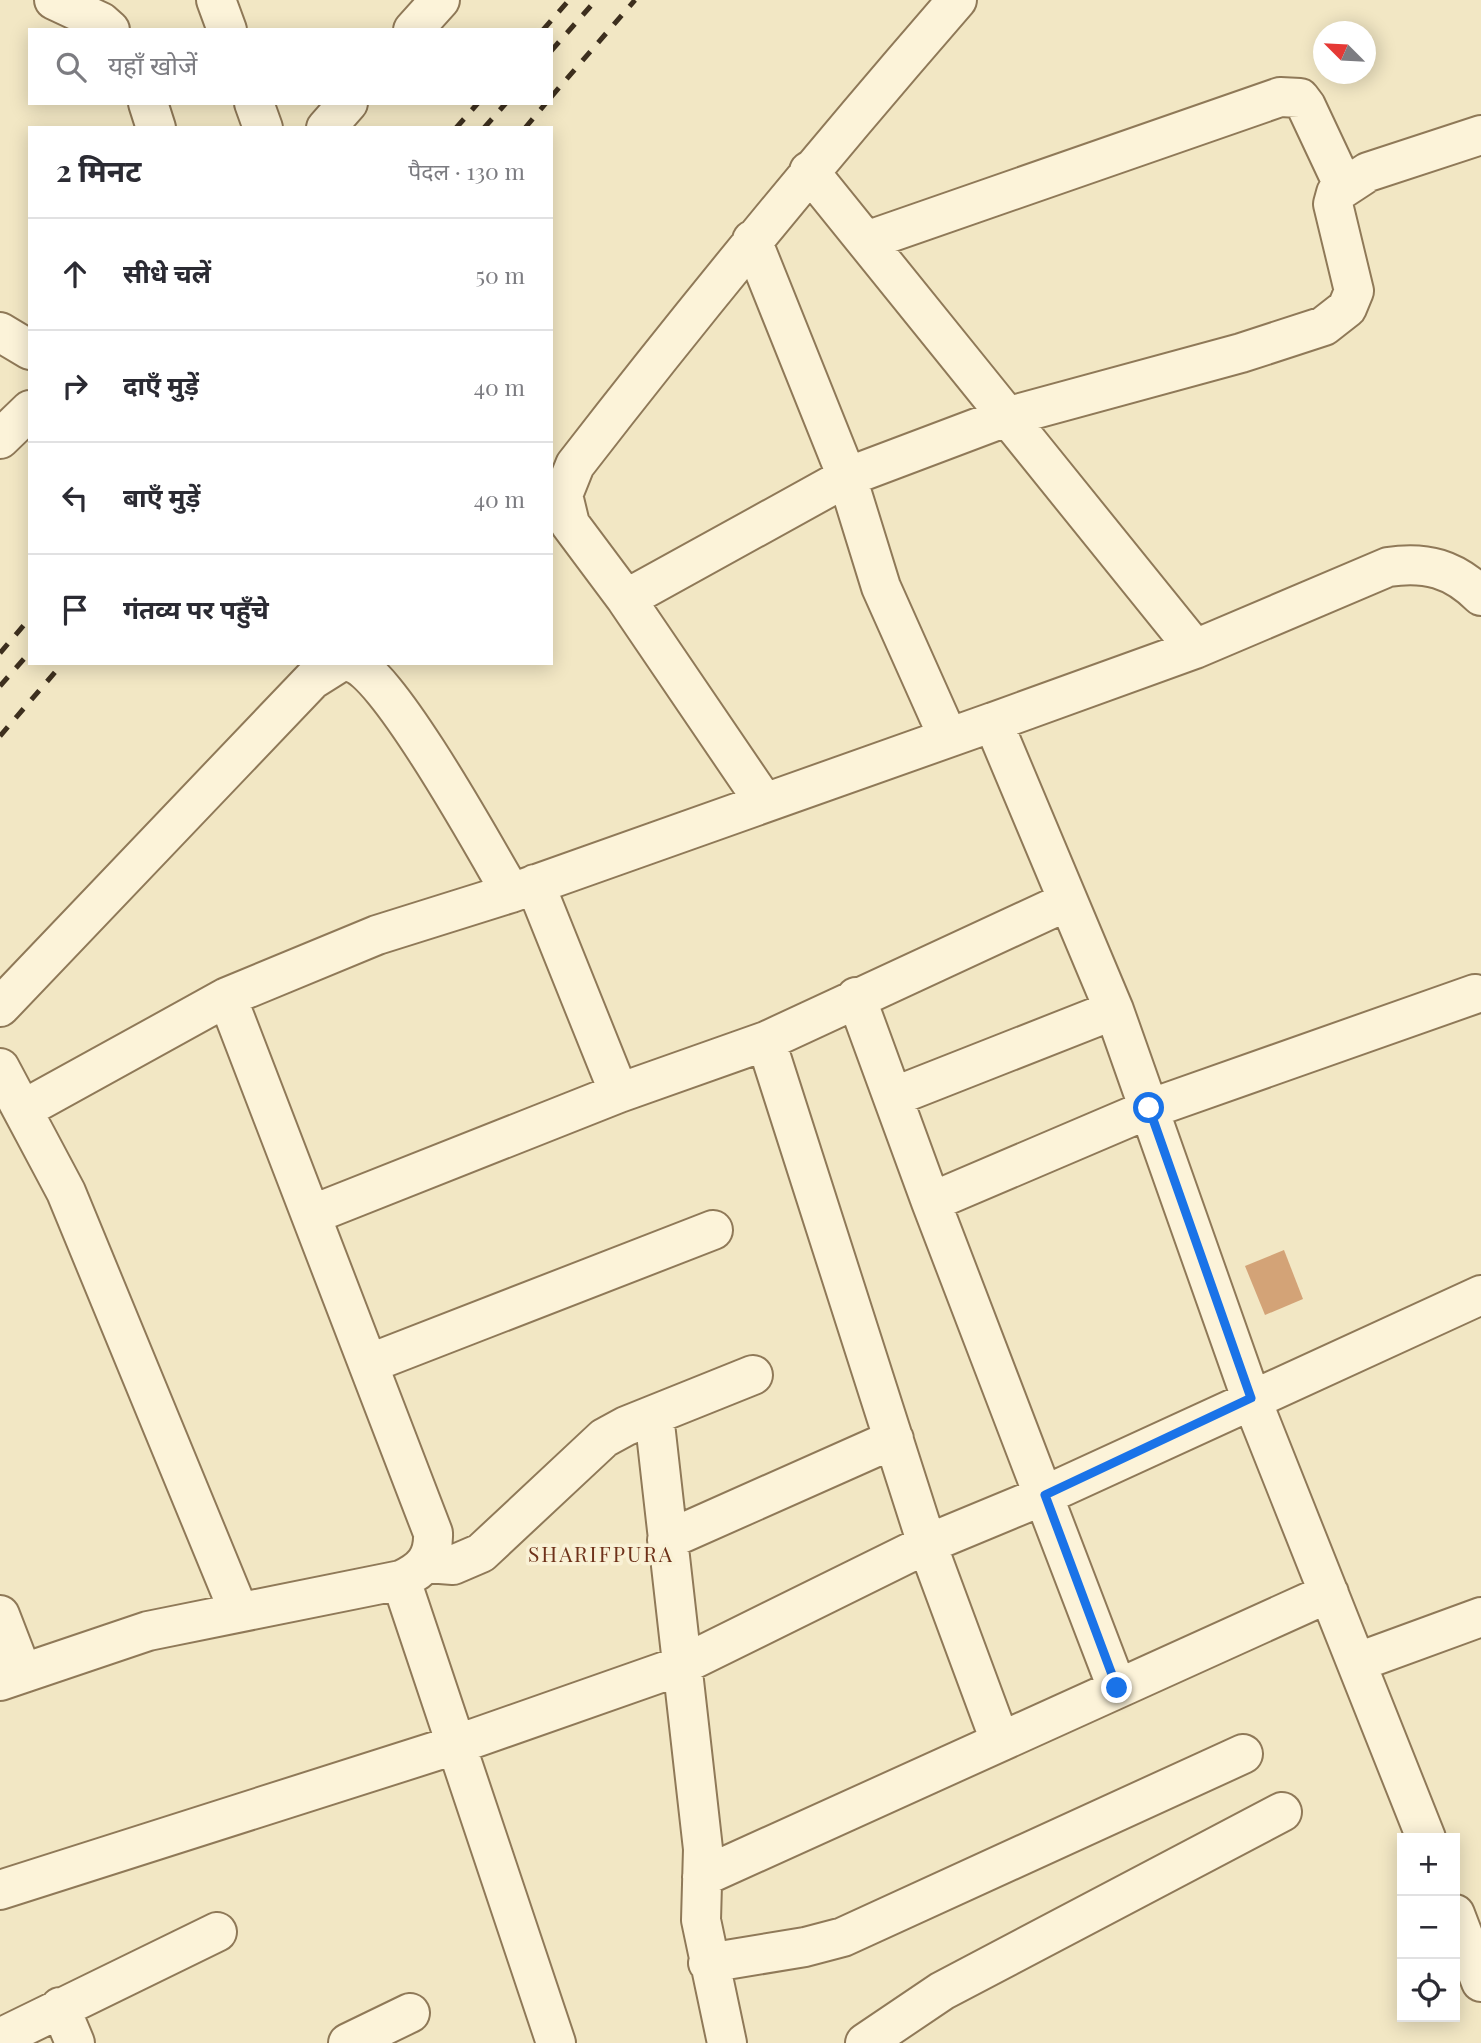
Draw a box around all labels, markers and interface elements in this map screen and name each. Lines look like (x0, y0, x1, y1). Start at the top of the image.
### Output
north arrow (1313, 21, 1376, 84)
search box (28, 28, 553, 105)
text: यहाँ खोजें (108, 47, 197, 82)
icon: search (52, 48, 90, 86)
text: 2 मिनट (56, 150, 141, 190)
text: पैदल · 130 m (408, 155, 525, 186)
icon: ahead (56, 255, 94, 293)
text: सीधे चलें (123, 255, 211, 290)
text: 50 m (476, 259, 525, 290)
icon: right (56, 367, 94, 405)
text: दाएँ मुड़ें (123, 367, 199, 402)
text: 40 m (474, 371, 525, 402)
icon: left (56, 479, 94, 517)
text: बाएँ मुड़ें (123, 479, 200, 514)
text: 40 m (474, 483, 525, 514)
icon: arrive (56, 591, 94, 629)
text: गंतव्य पर पहुँचे (123, 591, 269, 626)
route start (1133, 1092, 1164, 1123)
district label: SHARIFPURA (528, 1539, 674, 1567)
route end (1101, 1672, 1132, 1703)
map controls (1397, 1833, 1460, 2022)
button: + (1397, 1833, 1460, 1896)
button: − (1397, 1896, 1460, 1959)
button: locate (1397, 1959, 1460, 2022)

